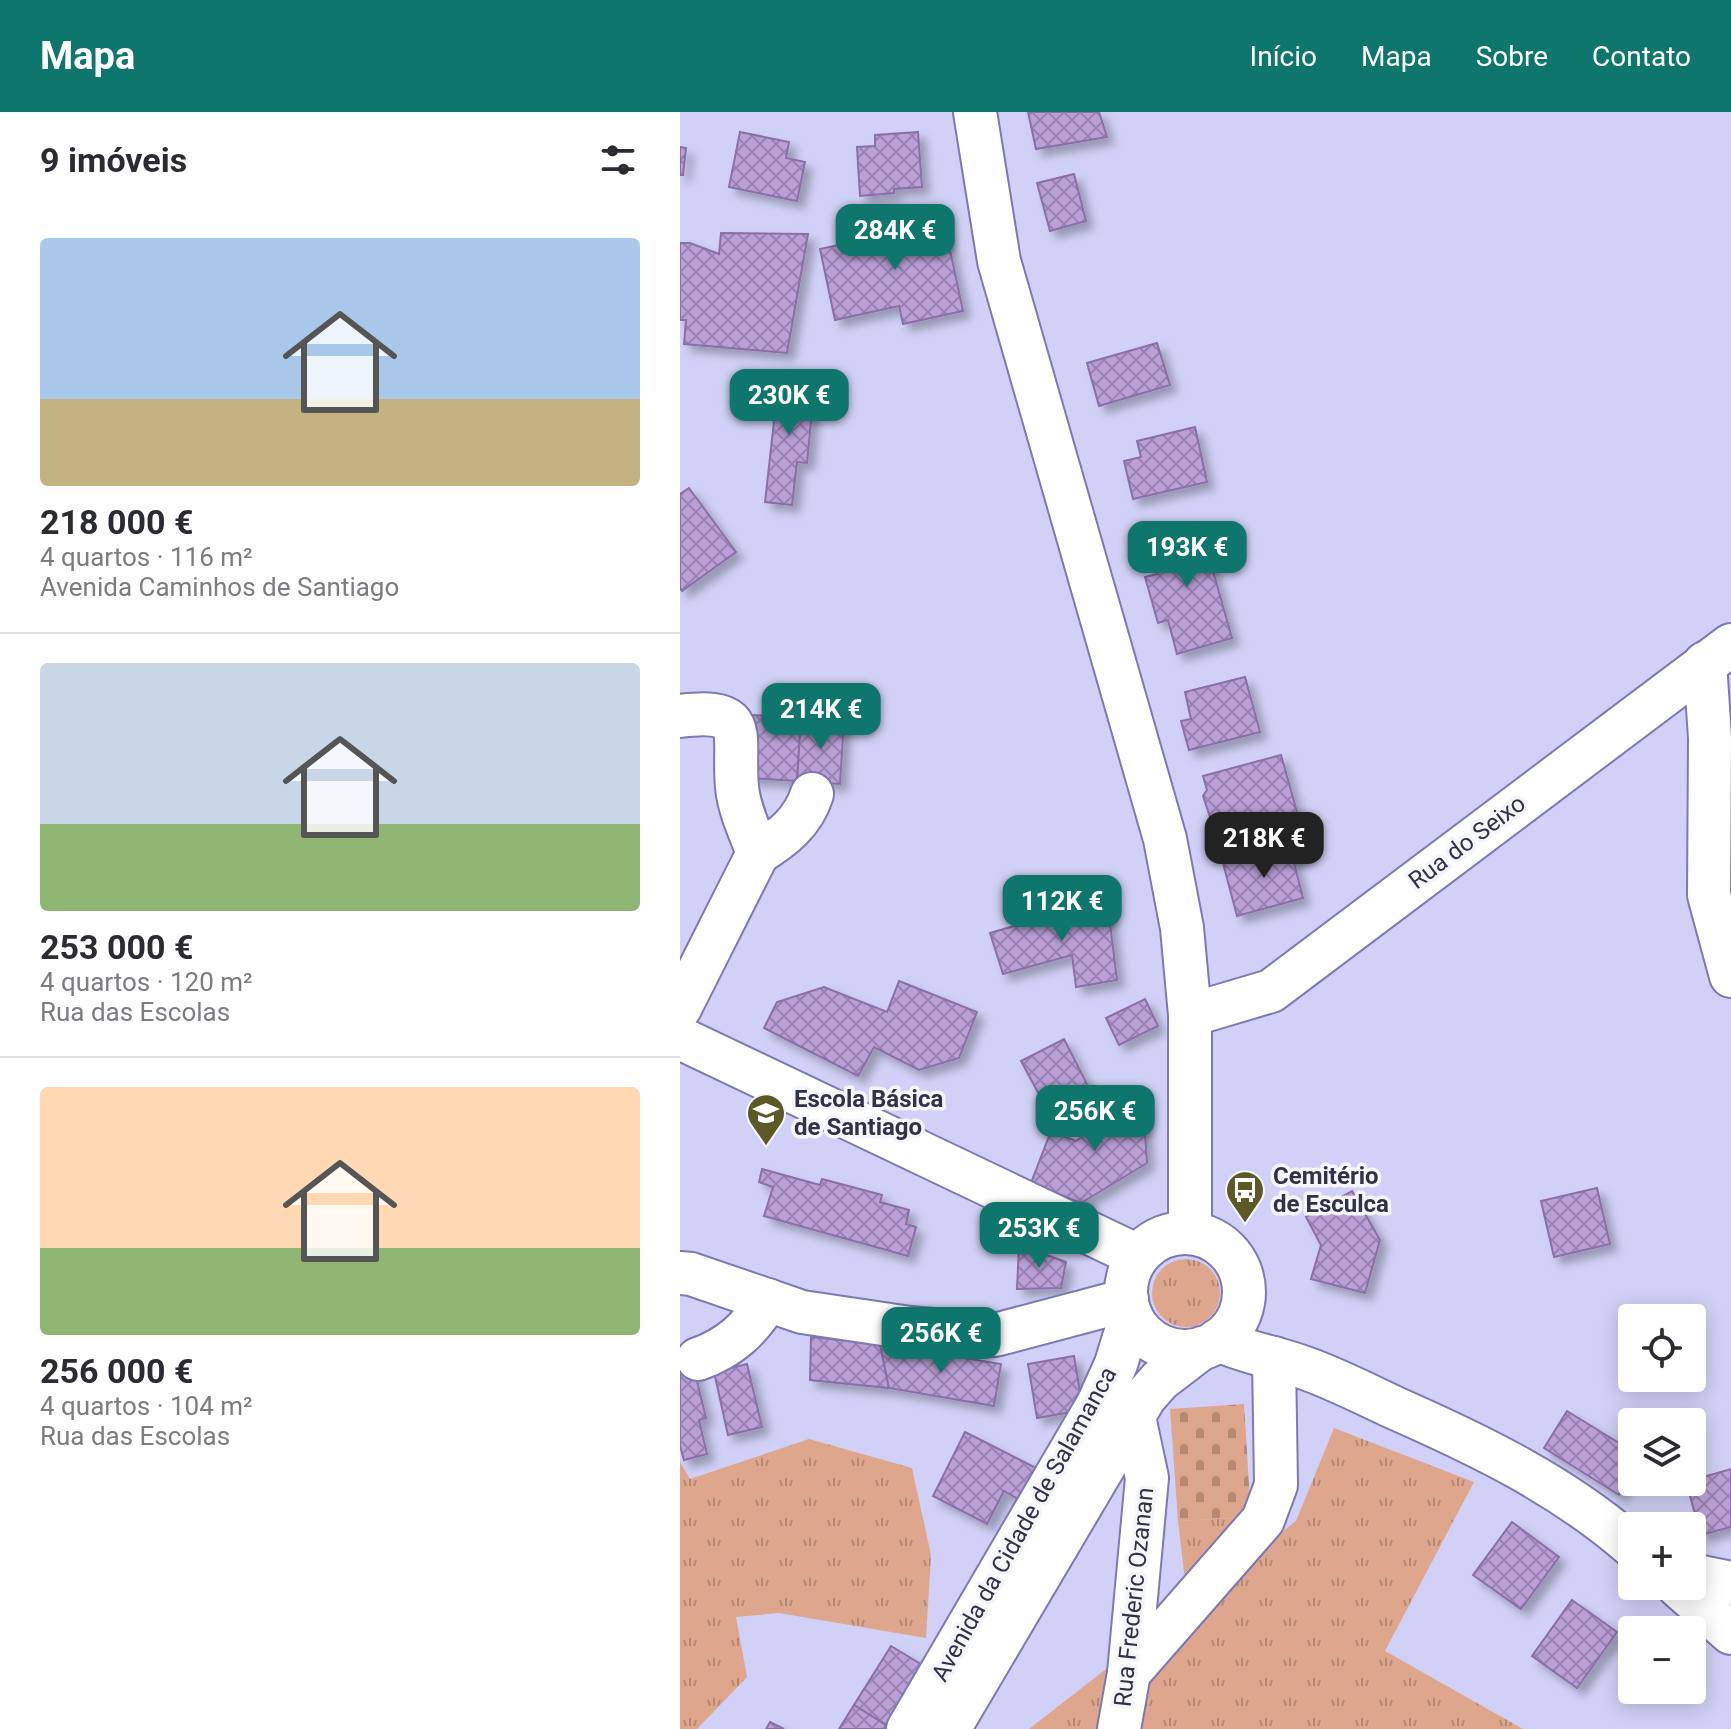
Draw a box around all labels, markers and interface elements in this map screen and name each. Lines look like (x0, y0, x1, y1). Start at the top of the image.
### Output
text: Mapa (40, 34, 135, 78)
text: Início (1250, 40, 1317, 73)
text: Mapa (1361, 40, 1432, 73)
text: Sobre (1476, 40, 1548, 73)
text: Contato (1592, 40, 1691, 73)
icon: filters (596, 138, 640, 182)
text: 9 imóveis (40, 140, 187, 180)
pin: 284K € (830, 204, 960, 272)
text: 284K € (854, 215, 936, 245)
icon: home (268, 290, 412, 434)
pin: 230K € (724, 369, 854, 437)
text: 230K € (748, 380, 830, 410)
text: 218 000 € (40, 502, 193, 542)
pin: 193K € (1122, 521, 1252, 589)
text: 193K € (1146, 532, 1228, 562)
text: 4 quartos · 116 m² (40, 542, 253, 572)
text: Avenida Caminhos de Santiago (40, 572, 399, 602)
pin: 214K € (756, 683, 886, 751)
text: 214K € (780, 694, 862, 724)
icon: home (268, 715, 412, 859)
street label: Rua do Seixo (1403, 789, 1531, 895)
pin: 218K € (1199, 812, 1329, 880)
text: 218K € (1223, 823, 1305, 853)
pin: 112K € (997, 875, 1127, 943)
text: 112K € (1021, 886, 1103, 916)
text: 253 000 € (40, 927, 193, 967)
text: 4 quartos · 120 m² (40, 967, 253, 997)
text: Rua das Escolas (40, 997, 230, 1027)
place label: Escola Básica de Santiago (794, 1085, 943, 1141)
pin: 256K € (1030, 1085, 1160, 1153)
school or university icon: Escola Básica de Santiago (745, 1092, 787, 1147)
text: 256K € (1054, 1096, 1136, 1126)
icon: home (268, 1139, 412, 1283)
place label: Cemitério de Esculca (1273, 1162, 1389, 1218)
bus stop icon: Cemitério de Esculca (1224, 1169, 1266, 1224)
pin: 253K € (974, 1202, 1104, 1270)
text: 253K € (998, 1213, 1080, 1243)
map controls (1618, 1304, 1706, 1704)
button: locate (1618, 1304, 1706, 1392)
pin: 256K € (876, 1307, 1006, 1375)
text: 256K € (900, 1318, 982, 1348)
text: 256 000 € (40, 1351, 193, 1391)
street label: Avenida da Cidade de Salamanca (926, 1362, 1122, 1686)
text: 4 quartos · 104 m² (40, 1391, 253, 1421)
button: layers (1618, 1408, 1706, 1496)
text: Rua das Escolas (40, 1421, 230, 1451)
street label: Rua Frederic Ozanan (1109, 1486, 1159, 1708)
button: + (1618, 1512, 1706, 1600)
button: − (1618, 1616, 1706, 1704)

